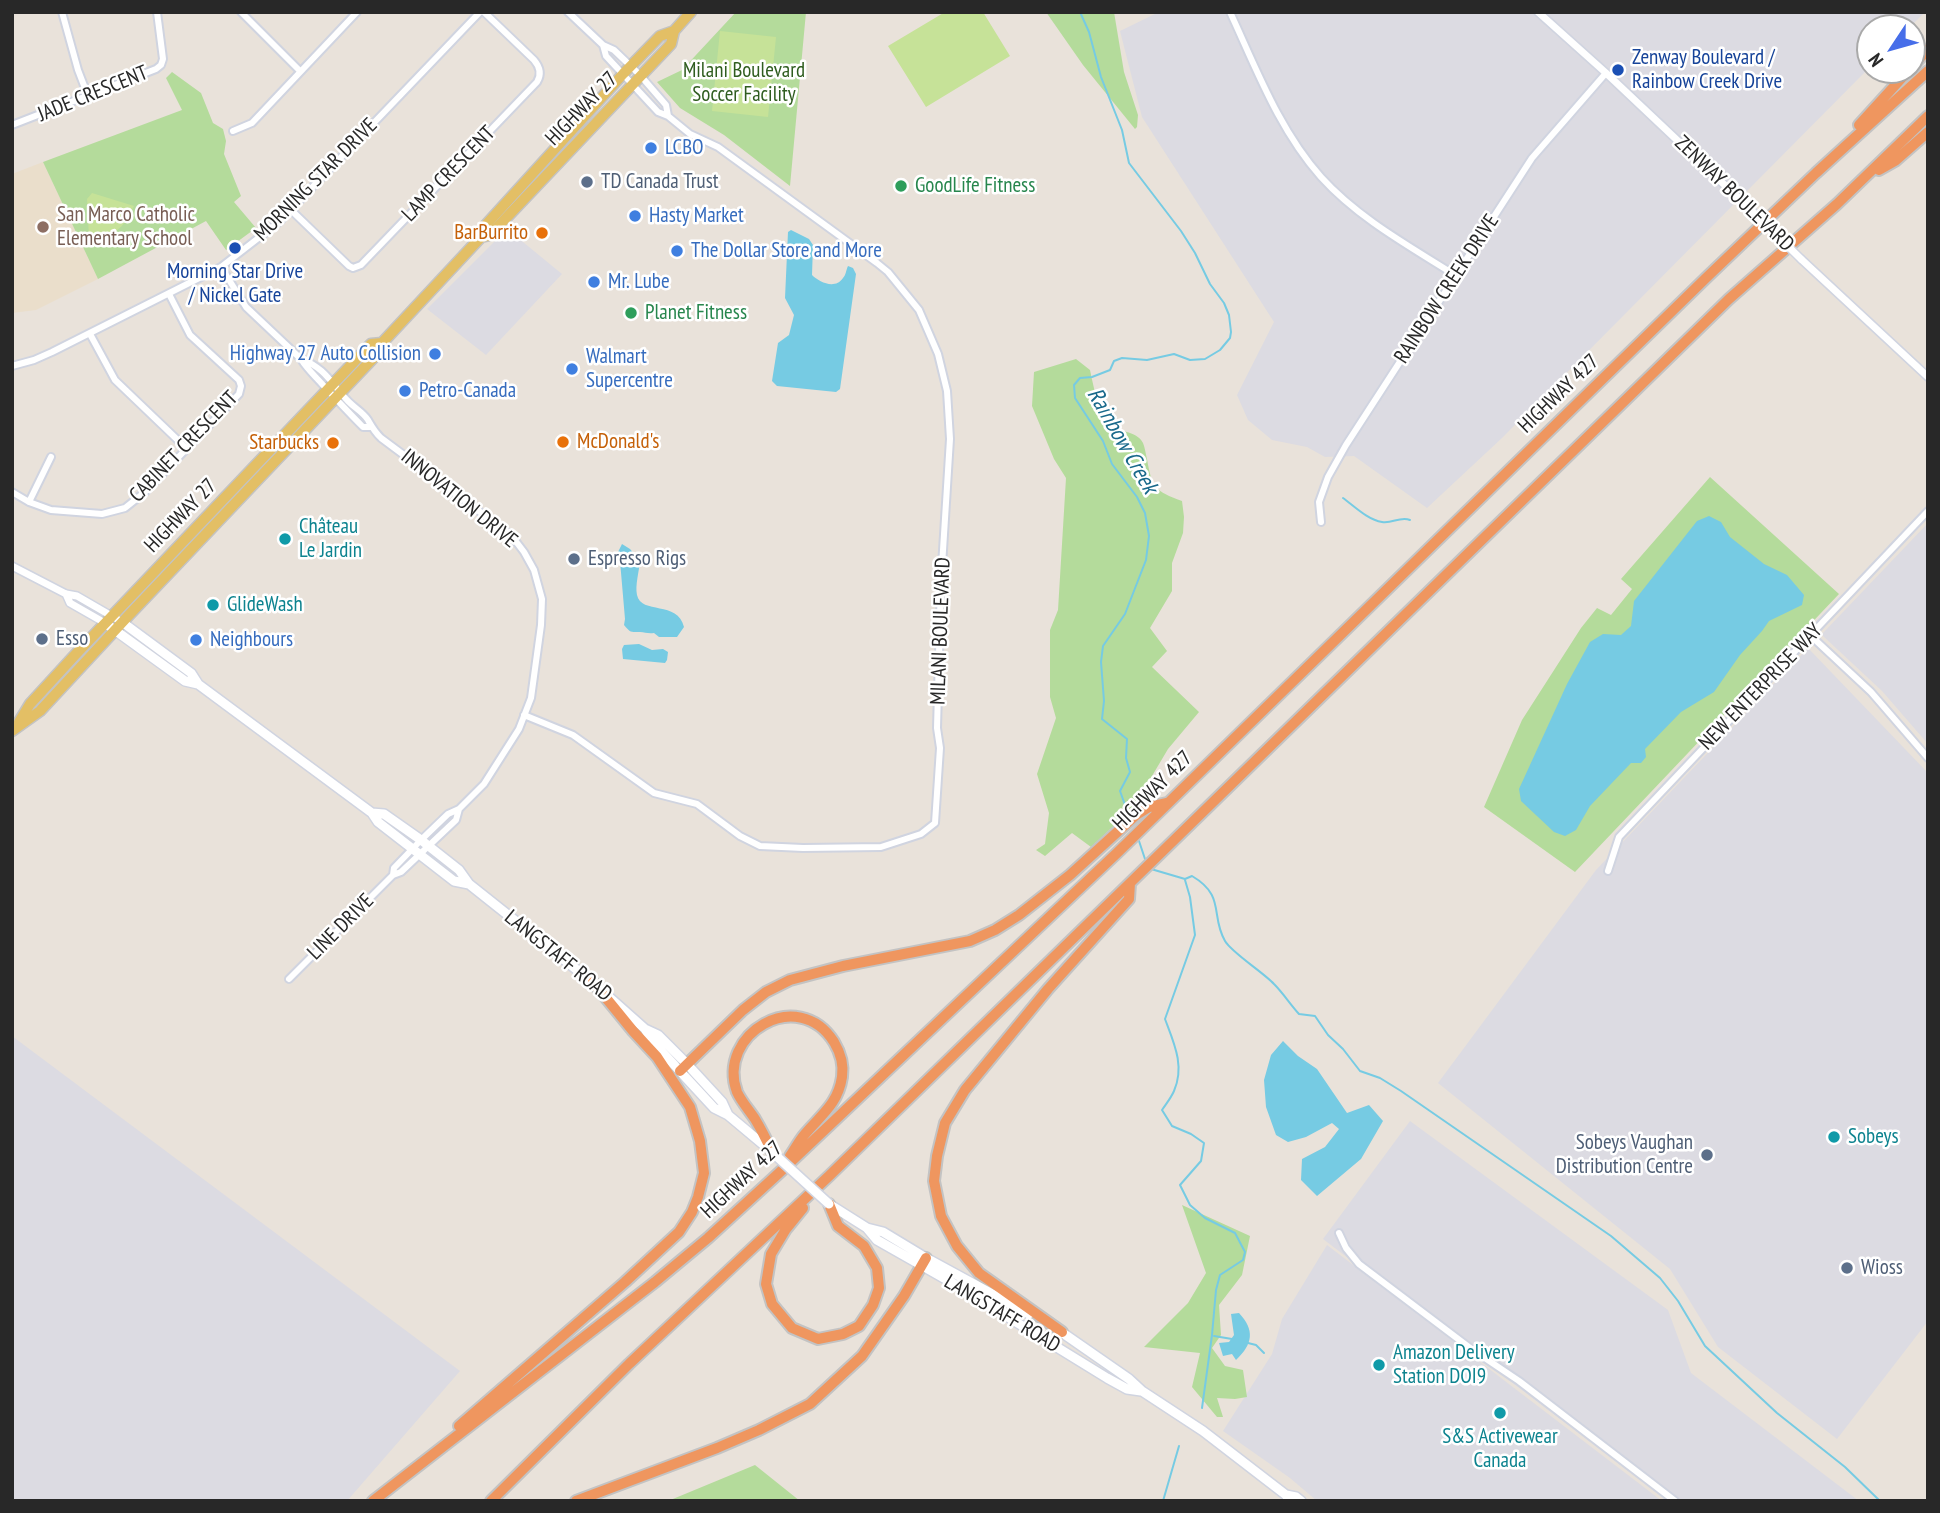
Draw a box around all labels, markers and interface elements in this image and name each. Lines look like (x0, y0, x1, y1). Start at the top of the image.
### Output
north arrow (1856, 14, 1926, 84)
place label: Zenway Boulevard / Rainbow Creek Drive (1632, 45, 1782, 95)
text: N (1863, 49, 1888, 71)
park label: Milani Boulevard Soccer Facility (683, 58, 805, 108)
street label: JADE CRESCENT (34, 60, 152, 128)
marker: Zenway Boulevard / Rainbow Creek Drive (1610, 62, 1626, 78)
street label: HIGHWAY 27 (541, 67, 623, 151)
street label: MORNING STAR DRIVE (249, 113, 383, 247)
street label: LAMP CRESCENT (397, 121, 501, 227)
street label: ZENWAY BOULEVARD (1669, 131, 1799, 257)
place label: LCBO (665, 135, 704, 161)
marker: LCBO (643, 140, 659, 156)
place label: TD Canada Trust (601, 169, 719, 195)
place label: GoodLife Fitness (915, 173, 1035, 199)
marker: TD Canada Trust (579, 174, 595, 190)
marker: GoodLife Fitness (893, 178, 909, 194)
place label: San Marco Catholic Elementary School (57, 202, 195, 252)
place label: Hasty Market (649, 203, 744, 229)
marker: Hasty Market (627, 208, 643, 224)
street label: RAINBOW CREEK DRIVE (1389, 210, 1505, 368)
marker: San Marco Catholic Elementary School (35, 219, 51, 235)
place label: BarBurrito (454, 220, 528, 246)
marker: BarBurrito (534, 225, 550, 241)
place label: The Dollar Store and More (691, 238, 882, 264)
marker: Morning Star Drive / Nickel Gate (227, 240, 243, 256)
marker: The Dollar Store and More (669, 243, 685, 259)
place label: Morning Star Drive / Nickel Gate (167, 259, 303, 309)
place label: Mr. Lube (608, 269, 670, 295)
marker: Mr. Lube (586, 274, 602, 290)
place label: Planet Fitness (645, 300, 747, 326)
marker: Planet Fitness (623, 305, 639, 321)
place label: Highway 27 Auto Collision (230, 341, 421, 367)
place label: Walmart Supercentre (586, 344, 673, 394)
marker: Highway 27 Auto Collision (427, 346, 443, 362)
street label: HIGHWAY 427 (1513, 349, 1605, 439)
marker: Walmart Supercentre (564, 361, 580, 377)
place label: Petro-Canada (419, 378, 516, 404)
marker: Petro-Canada (397, 383, 413, 399)
water label: Rainbow Creek (1081, 383, 1163, 499)
street label: CABINET CRESCENT (125, 386, 243, 508)
place label: McDonald's (577, 429, 659, 455)
place label: Starbucks (249, 430, 319, 456)
marker: McDonald's (555, 434, 571, 450)
marker: Starbucks (325, 435, 341, 451)
street label: INNOVATION DRIVE (396, 444, 522, 554)
street label: HIGHWAY 27 (140, 474, 222, 558)
place label: Château Le Jardin (299, 514, 362, 564)
marker: Château Le Jardin (277, 531, 293, 547)
place label: Espresso Rigs (588, 546, 686, 572)
marker: Espresso Rigs (566, 551, 582, 567)
street label: MILANI BOULEVARD (926, 557, 956, 705)
place label: GlideWash (227, 592, 303, 618)
marker: GlideWash (205, 597, 221, 613)
street label: NEW ENTERPRISE WAY (1694, 618, 1828, 756)
place label: Esso (56, 626, 88, 652)
place label: Neighbours (210, 627, 293, 653)
marker: Esso (34, 631, 50, 647)
marker: Neighbours (188, 632, 204, 648)
street label: HIGHWAY 427 (1108, 746, 1198, 836)
street label: LINE DRIVE (303, 889, 379, 965)
street label: LANGSTAFF ROAD (499, 905, 617, 1007)
place label: Sobeys (1848, 1124, 1898, 1150)
marker: Sobeys (1826, 1129, 1842, 1145)
place label: Sobeys Vaughan Distribution Centre (1556, 1130, 1693, 1180)
street label: HIGHWAY 427 (696, 1136, 788, 1224)
marker: Sobeys Vaughan Distribution Centre (1699, 1147, 1715, 1163)
place label: Wioss (1861, 1255, 1903, 1281)
marker: Wioss (1839, 1260, 1855, 1276)
street label: LANGSTAFF ROAD (939, 1269, 1065, 1359)
place label: Amazon Delivery Station DOI9 (1393, 1340, 1515, 1390)
marker: Amazon Delivery Station DOI9 (1371, 1357, 1387, 1373)
marker: S&S Activewear Canada (1492, 1405, 1508, 1421)
place label: S&S Activewear Canada (1442, 1424, 1558, 1474)

